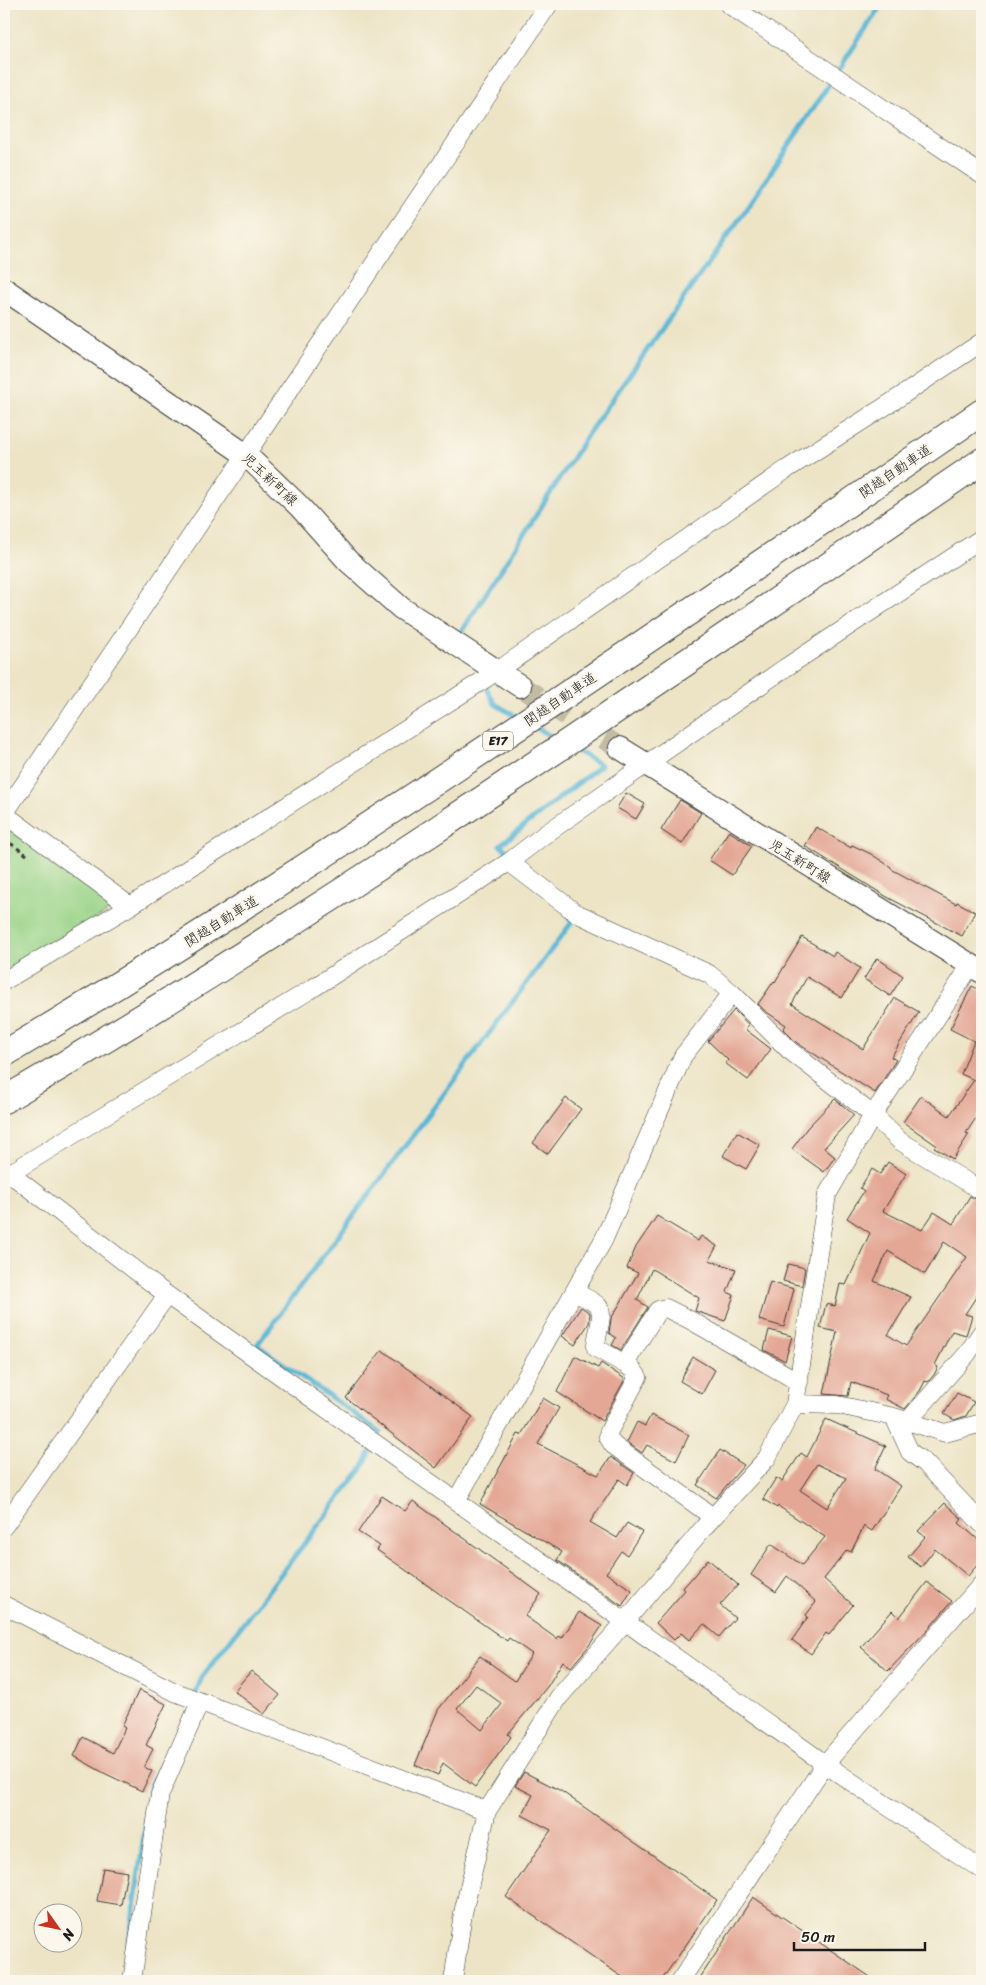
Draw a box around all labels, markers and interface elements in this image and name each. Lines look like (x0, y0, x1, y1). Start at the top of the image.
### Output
street label: 関越自動車道 (853, 438, 937, 505)
street label: 児玉新町線 (236, 446, 304, 512)
street label: 関越自動車道 (518, 666, 602, 733)
road number: E17 (483, 731, 513, 750)
street label: 児玉新町線 (763, 832, 836, 891)
street label: 関越自動車道 (179, 889, 264, 954)
north arrow (32, 1902, 82, 1952)
scale bar (794, 1920, 925, 1952)
text: N (55, 1923, 82, 1946)
text: 50 m (801, 1924, 836, 1950)

